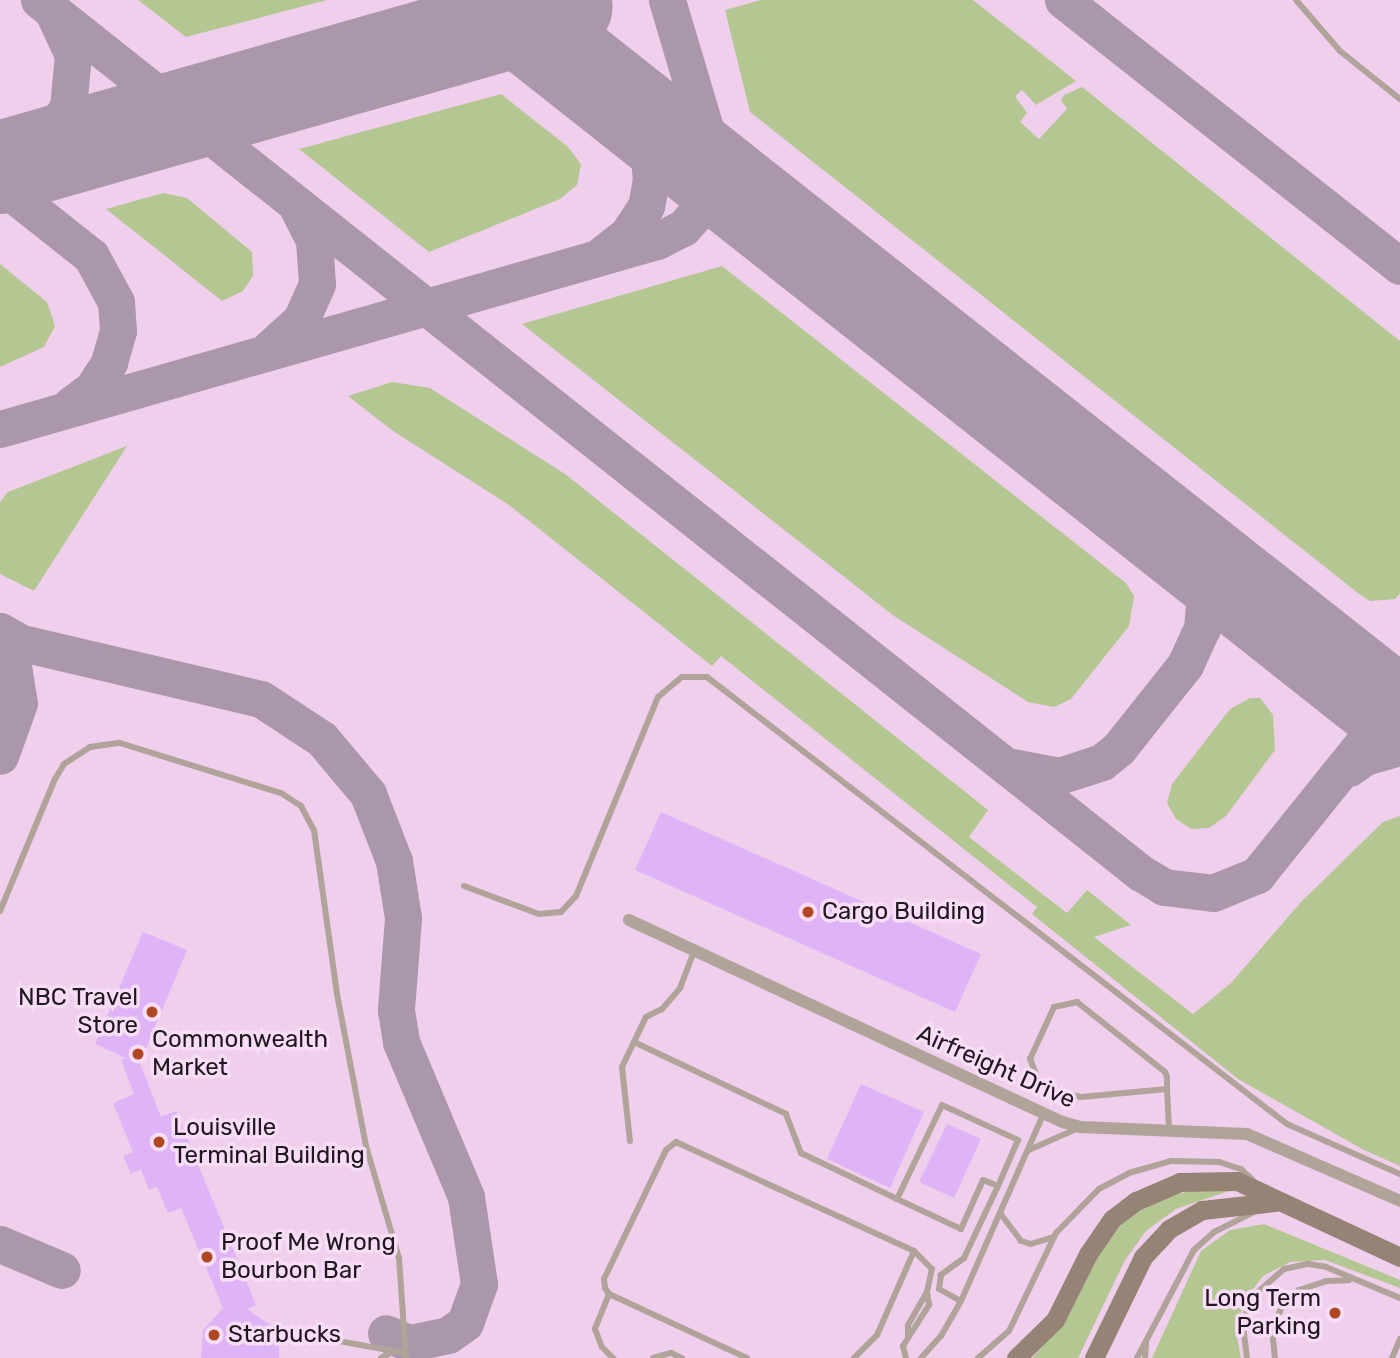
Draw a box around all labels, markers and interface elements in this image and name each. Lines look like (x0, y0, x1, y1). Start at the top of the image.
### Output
place label: Cargo Building (822, 898, 985, 926)
marker: Cargo Building (800, 904, 816, 920)
place label: NBC Travel Store (17, 984, 138, 1040)
marker: NBC Travel Store (144, 1004, 160, 1020)
street label: Airfreight Drive (912, 1019, 1080, 1115)
place label: Commonwealth Market (152, 1026, 328, 1082)
marker: Commonwealth Market (130, 1046, 146, 1062)
place label: Louisville Terminal Building (173, 1114, 365, 1170)
marker: Louisville Terminal Building (151, 1134, 167, 1150)
place label: Proof Me Wrong Bourbon Bar (221, 1229, 397, 1285)
marker: Proof Me Wrong Bourbon Bar (199, 1249, 215, 1265)
place label: Long Term Parking (1204, 1285, 1321, 1341)
marker: Long Term Parking (1327, 1305, 1343, 1321)
place label: Starbucks (228, 1321, 341, 1349)
marker: Starbucks (206, 1327, 222, 1343)

